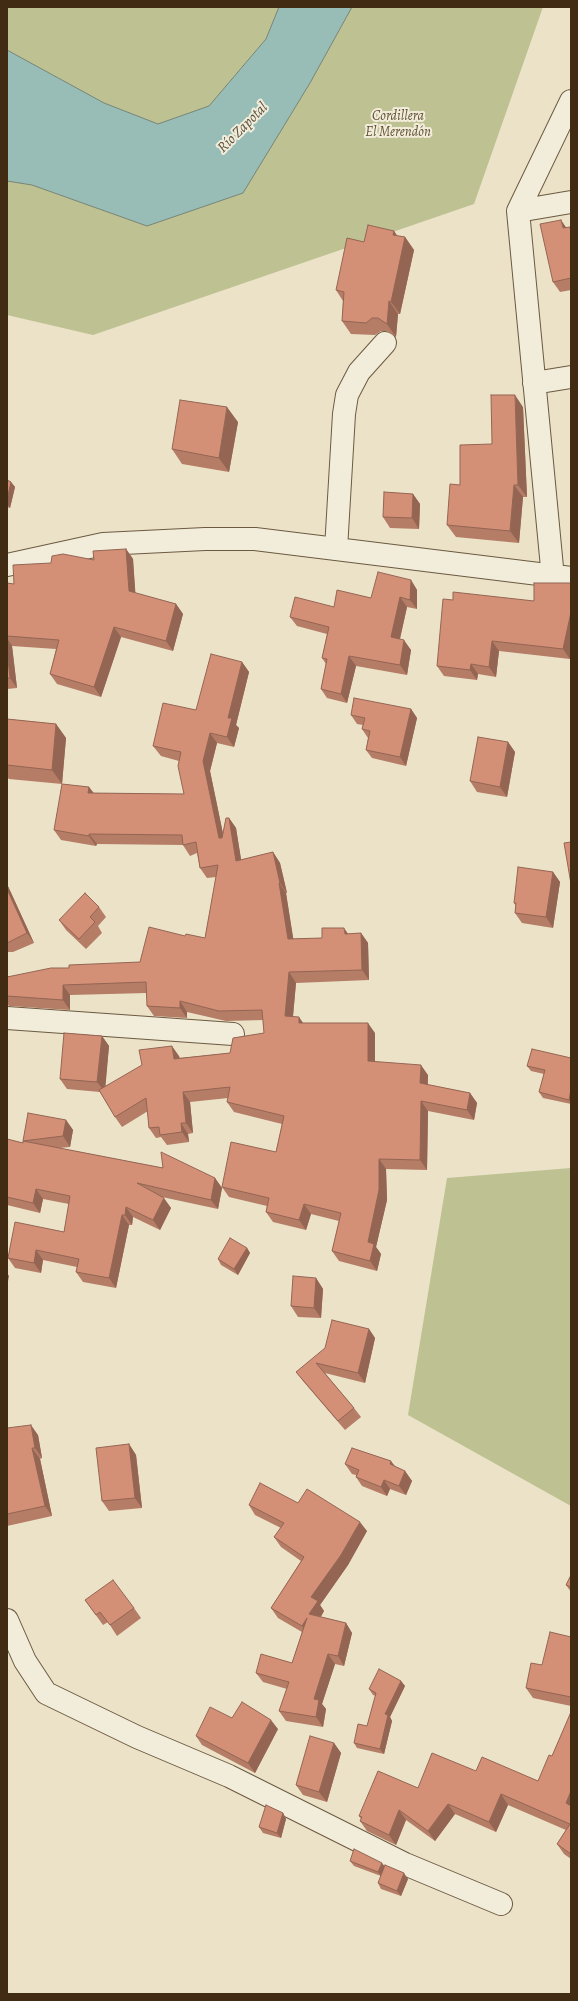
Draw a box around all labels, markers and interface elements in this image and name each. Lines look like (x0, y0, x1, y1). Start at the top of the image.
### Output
water label: Río Zapotal (214, 99, 272, 157)
park label: Cordillera El Merendón (365, 109, 431, 142)

